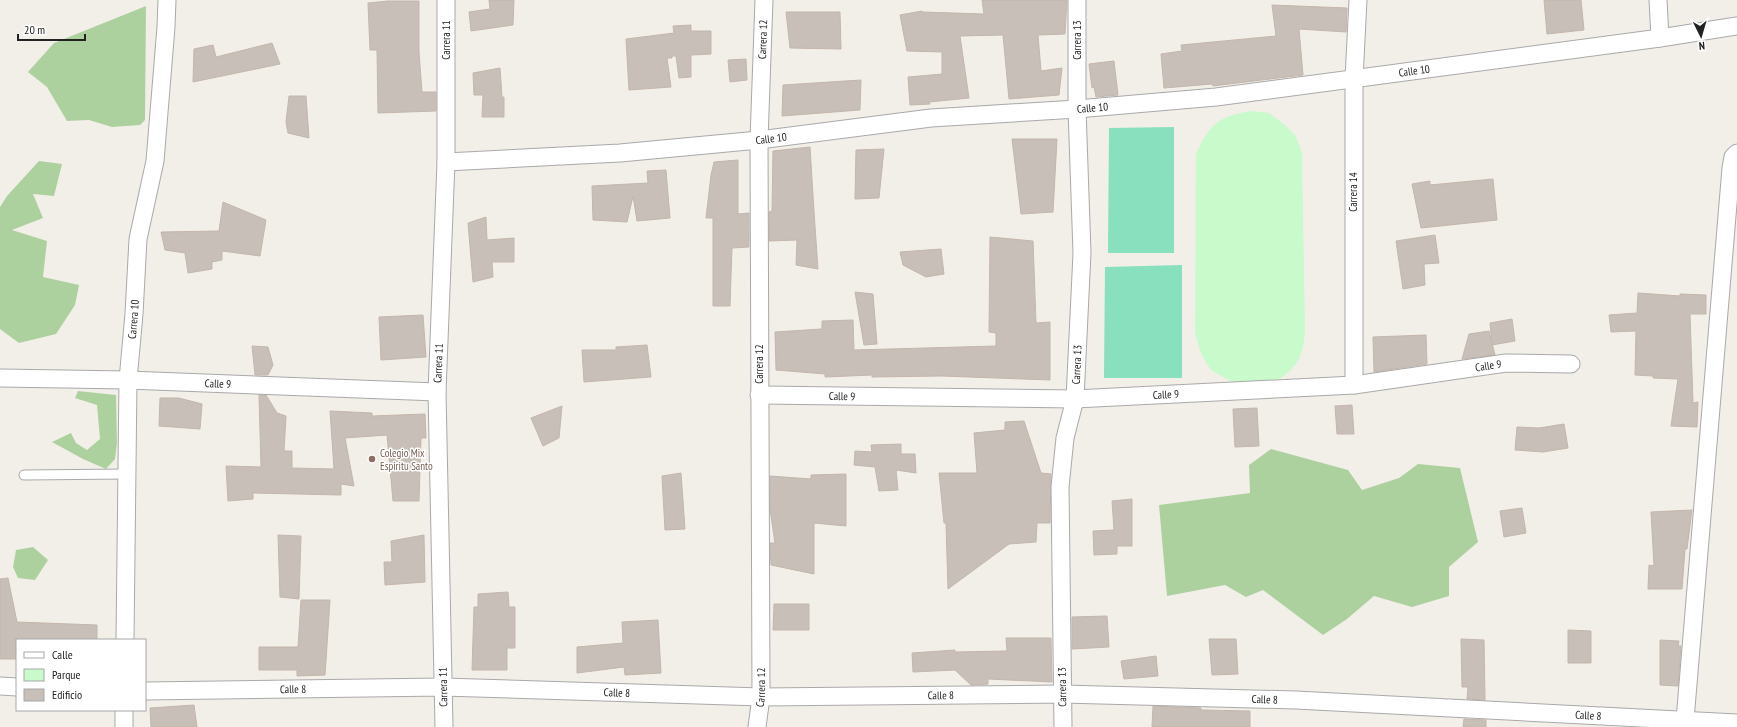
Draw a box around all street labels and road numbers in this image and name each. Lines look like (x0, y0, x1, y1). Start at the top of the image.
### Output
street label: Carrera 12 (755, 19, 770, 59)
street label: Carrera 11 (439, 20, 453, 60)
street label: Carrera 13 (1070, 20, 1084, 60)
street label: Calle 10 (1398, 62, 1431, 80)
street label: Calle 10 (1076, 99, 1109, 116)
street label: Calle 10 (755, 130, 788, 147)
street label: Carrera 14 (1346, 172, 1360, 212)
street label: Carrera 10 (125, 299, 142, 340)
street label: Carrera 11 (430, 343, 446, 383)
street label: Carrera 12 (752, 344, 766, 384)
street label: Carrera 13 (1069, 344, 1085, 385)
street label: Calle 9 (1474, 357, 1502, 374)
street label: Calle 9 (204, 376, 231, 391)
street label: Calle 9 (1152, 387, 1179, 402)
street label: Calle 9 (829, 389, 855, 403)
street label: Carrera 11 (436, 667, 450, 707)
street label: Carrera 12 (753, 667, 768, 708)
street label: Carrera 13 (1055, 667, 1069, 707)
street label: Calle 8 (280, 682, 306, 696)
street label: Calle 8 (604, 685, 630, 700)
street label: Calle 8 (928, 688, 954, 702)
street label: Calle 8 (1251, 692, 1278, 707)
street label: Calle 8 (1575, 708, 1602, 723)

